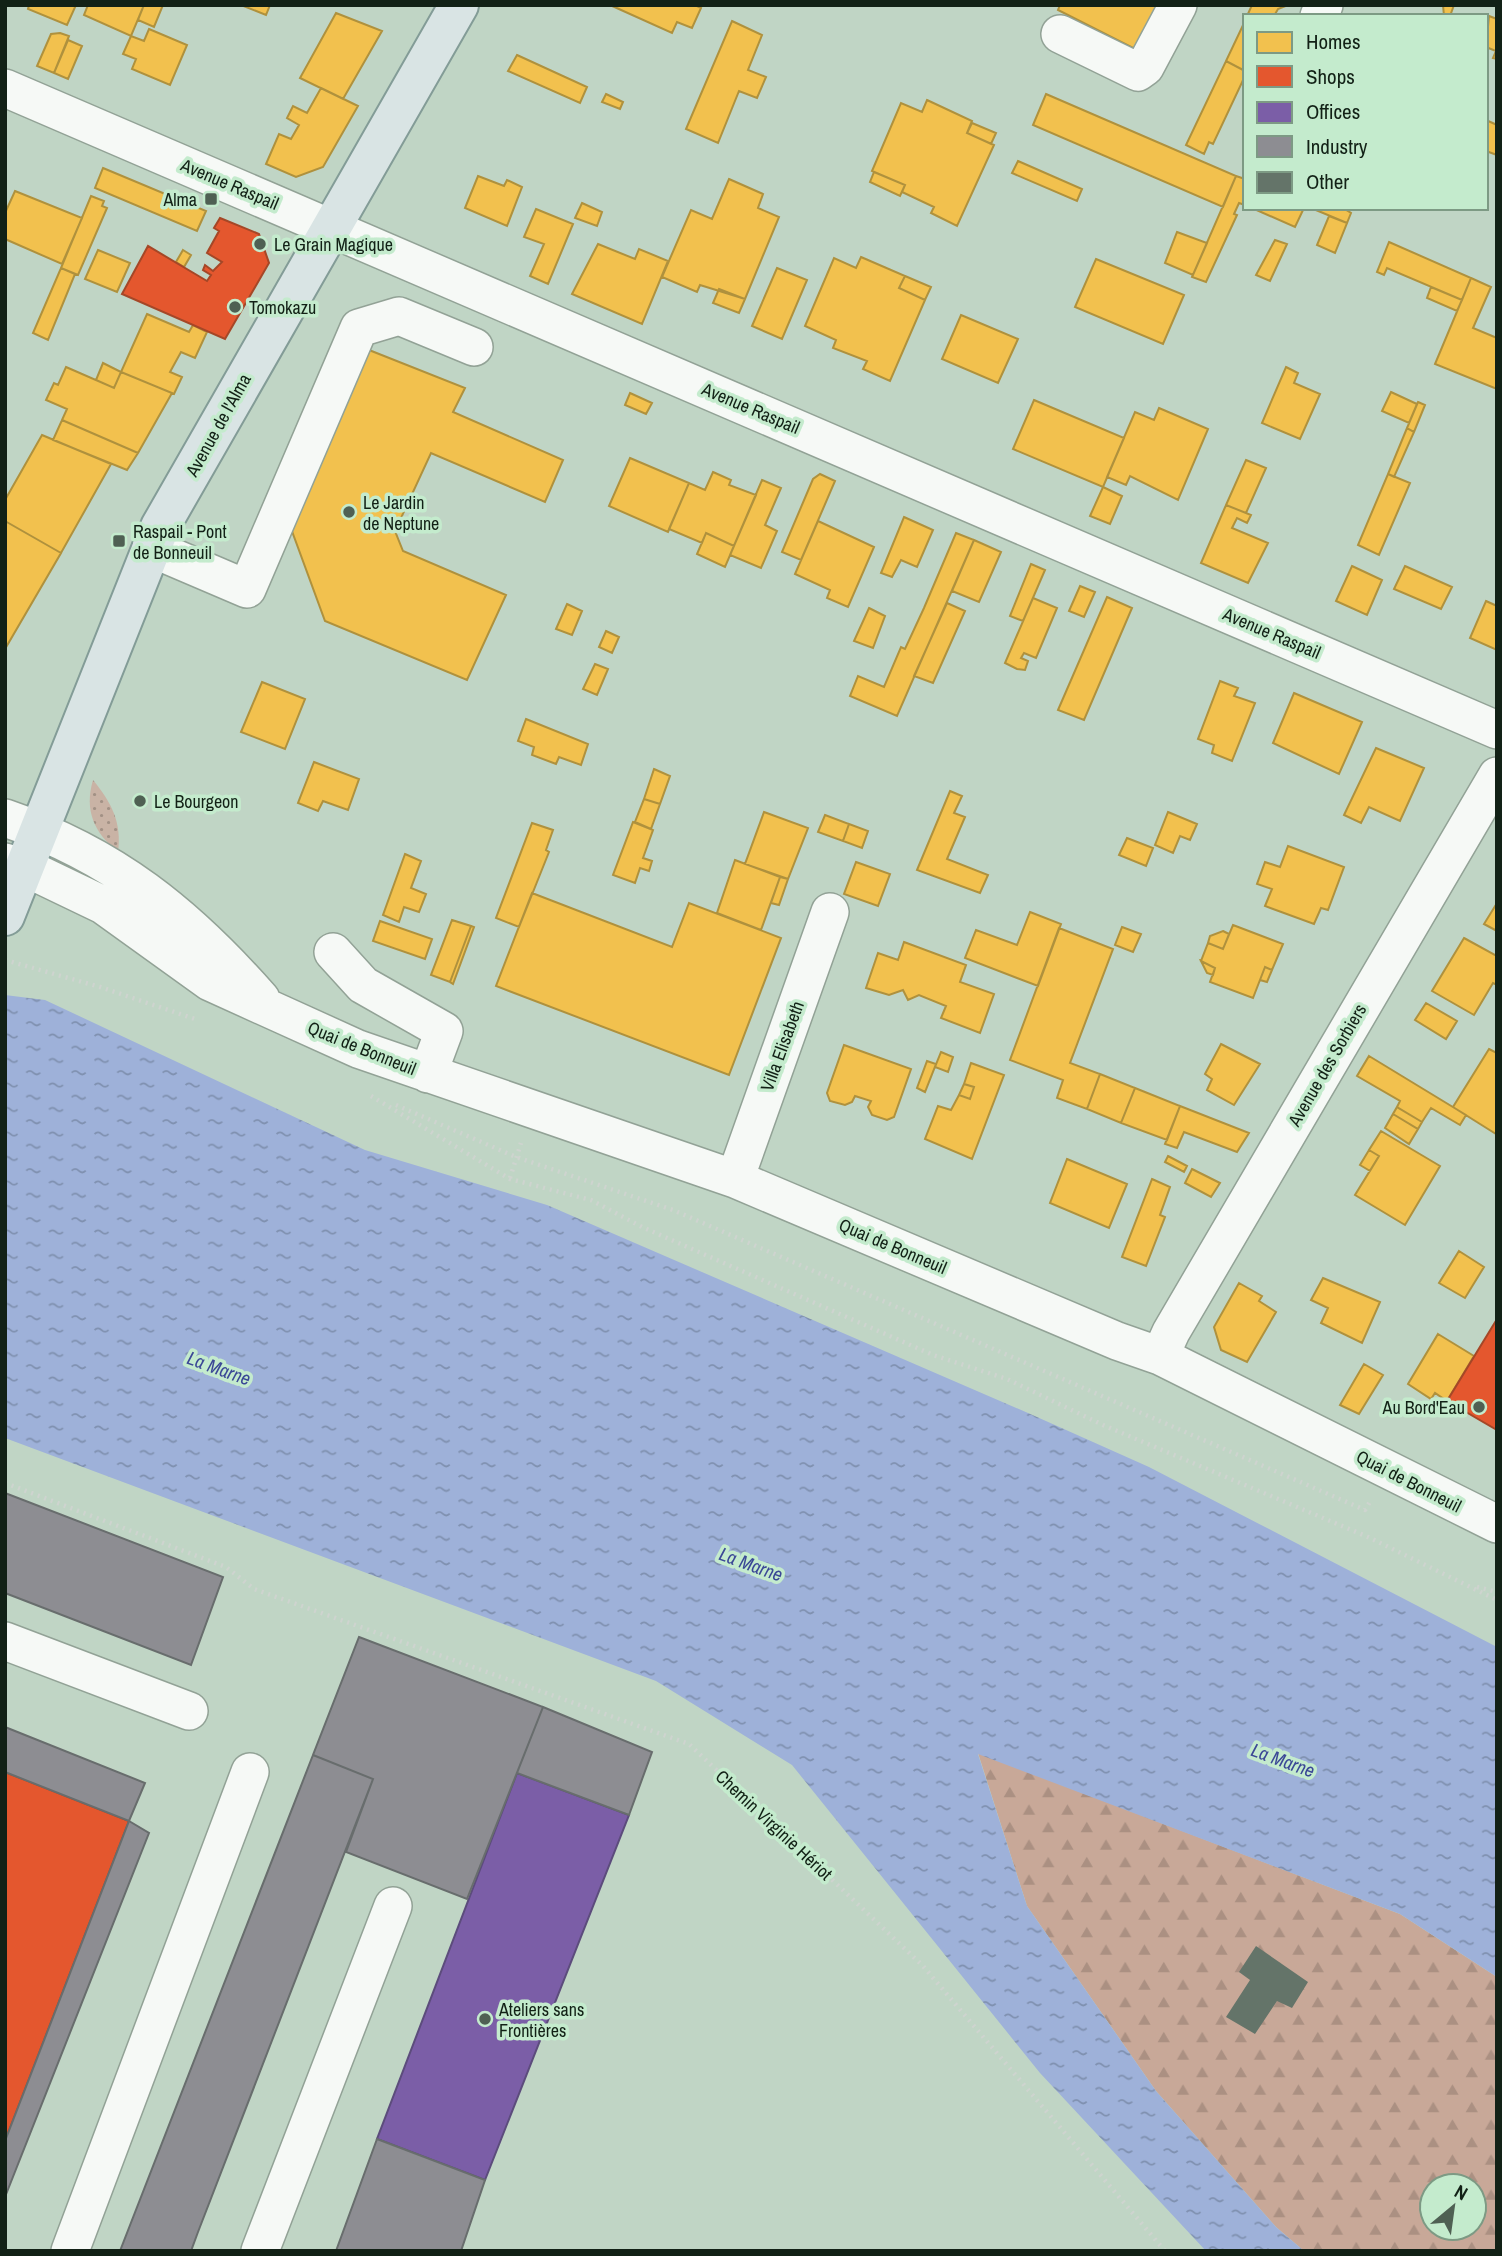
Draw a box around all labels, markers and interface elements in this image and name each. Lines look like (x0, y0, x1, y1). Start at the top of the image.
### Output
legend (1243, 14, 1488, 210)
text: Homes (1306, 27, 1361, 56)
text: Shops (1306, 62, 1355, 91)
text: Offices (1306, 97, 1360, 126)
text: Industry (1306, 132, 1368, 161)
street label: Avenue Raspail (176, 152, 283, 216)
text: Other (1306, 167, 1349, 196)
place label: Alma (162, 187, 197, 212)
marker: Alma (203, 191, 219, 207)
place label: Le Grain Magique (274, 232, 393, 257)
marker: Le Grain Magique (252, 236, 268, 252)
place label: Tomokazu (249, 295, 316, 320)
marker: Tomokazu (227, 299, 243, 315)
street label: Avenue de l'Alma (179, 369, 257, 482)
street label: Avenue Raspail (697, 376, 804, 440)
place label: Le Jardin de Neptune (363, 490, 439, 536)
marker: Le Jardin de Neptune (341, 504, 357, 520)
place label: Raspail - Pont de Bonneuil (133, 519, 227, 565)
marker: Raspail - Pont de Bonneuil (111, 533, 127, 549)
street label: Avenue Raspail (1218, 601, 1325, 665)
place label: Le Bourgeon (154, 789, 239, 814)
marker: Le Bourgeon (132, 793, 148, 809)
street label: Villa Elisabeth (754, 998, 810, 1094)
street label: Avenue des Sorbiers (1281, 999, 1372, 1132)
street label: Quai de Bonneuil (304, 1015, 420, 1081)
street label: Quai de Bonneuil (835, 1212, 951, 1280)
water label: La Marne (184, 1345, 254, 1391)
place label: Au Bord'Eau (1382, 1395, 1465, 1420)
marker: Au Bord'Eau (1471, 1399, 1487, 1415)
street label: Quai de Bonneuil (1352, 1444, 1466, 1518)
water label: La Marne (716, 1541, 786, 1587)
water label: La Marne (1248, 1737, 1318, 1783)
street label: Chemin Virginie Hériot (710, 1764, 838, 1886)
place label: Ateliers sans Frontières (498, 1997, 584, 2043)
marker: Ateliers sans Frontières (477, 2011, 493, 2027)
north arrow (1418, 2172, 1488, 2242)
text: N (1450, 2178, 1472, 2206)

